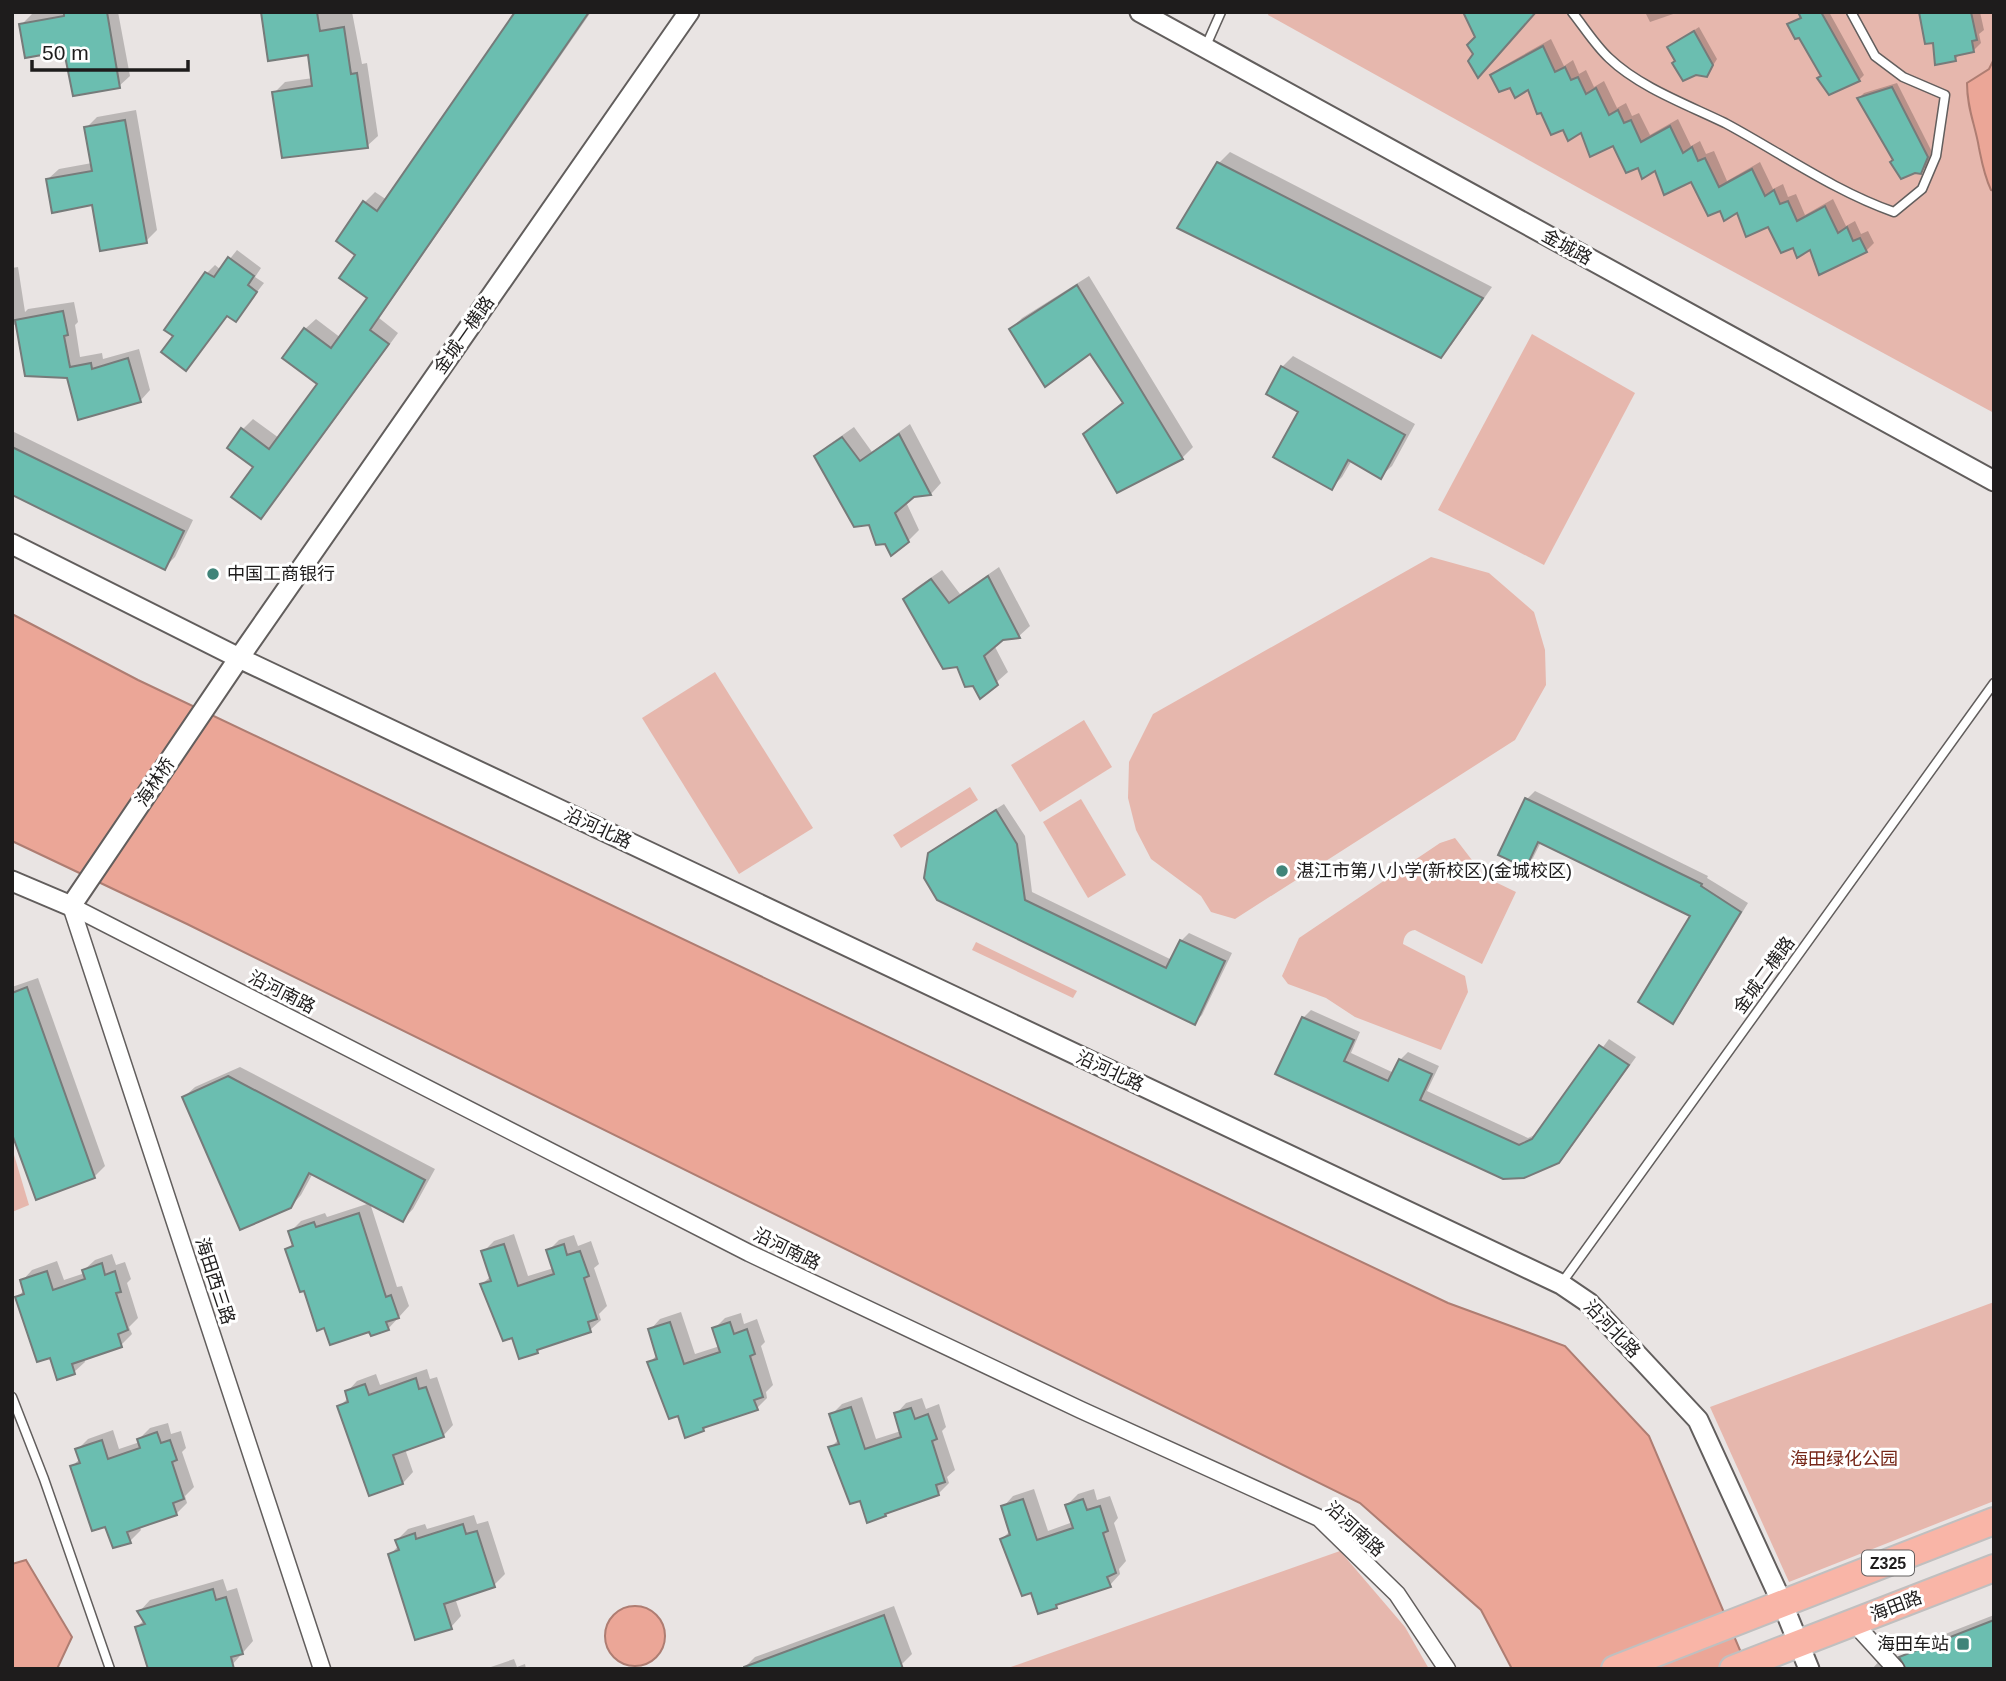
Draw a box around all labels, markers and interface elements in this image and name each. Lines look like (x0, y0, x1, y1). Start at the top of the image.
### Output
scale bar (32, 28, 187, 72)
text: 50 m (42, 41, 89, 64)
street label: 金城路 (1539, 225, 1595, 269)
street label: 金城一横路 (430, 292, 498, 378)
place label: 中国工商银行 (227, 564, 335, 584)
marker: 中国工商银行 (205, 566, 221, 582)
street label: 海林桥 (132, 754, 178, 810)
street label: 沿河北路 (561, 804, 635, 852)
place label: 湛江市第八小学(新校区)(金城校区) (1296, 861, 1572, 881)
marker: 湛江市第八小学(新校区)(金城校区) (1274, 863, 1290, 879)
street label: 金城二横路 (1729, 933, 1799, 1017)
street label: 沿河南路 (245, 967, 319, 1017)
street label: 沿河北路 (1073, 1047, 1147, 1095)
street label: 沿河南路 (750, 1224, 824, 1274)
street label: 海田西三路 (192, 1235, 238, 1327)
street label: 沿河北路 (1580, 1296, 1644, 1362)
park label: 海田绿化公园 (1790, 1449, 1898, 1469)
street label: 沿河南路 (1322, 1497, 1388, 1561)
road number: Z325 (1862, 1550, 1914, 1576)
street label: 海田路 (1867, 1587, 1925, 1625)
place label: 海田车站 (1877, 1634, 1949, 1654)
marker: 海田车站 (1955, 1636, 1971, 1652)

